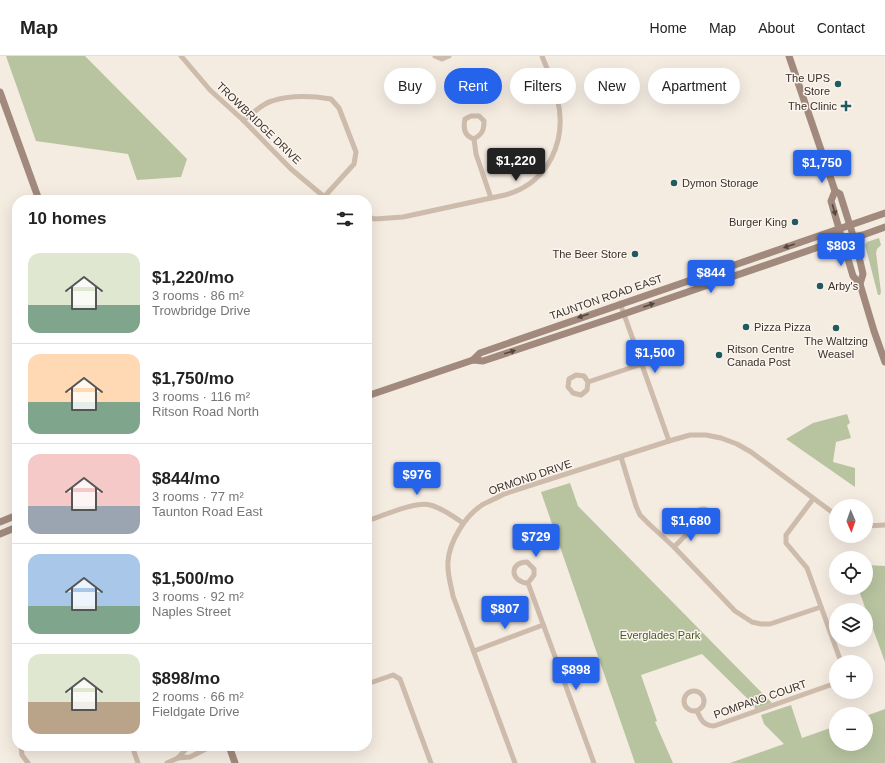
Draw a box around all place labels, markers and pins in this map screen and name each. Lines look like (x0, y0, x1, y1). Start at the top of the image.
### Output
place label: The UPS Store (785, 72, 830, 97)
marker: The UPS Store (833, 79, 843, 89)
place label: The Clinic (788, 100, 837, 112)
marker: The Clinic (840, 100, 852, 112)
pin: $1,220 (483, 148, 549, 182)
pin: $1,750 (789, 150, 855, 184)
place label: Dymon Storage (682, 177, 758, 189)
marker: Dymon Storage (669, 178, 679, 188)
place label: Burger King (729, 216, 787, 228)
marker: Burger King (790, 217, 800, 227)
pin: $803 (817, 233, 865, 267)
place label: The Beer Store (552, 248, 627, 260)
marker: The Beer Store (630, 249, 640, 259)
pin: $844 (687, 260, 735, 294)
place label: Arby's (828, 280, 859, 292)
marker: Arby's (815, 281, 825, 291)
place label: Pizza Pizza (754, 321, 812, 333)
marker: Pizza Pizza (741, 322, 751, 332)
marker: The Waltzing Weasel (831, 323, 841, 333)
place label: The Waltzing Weasel (804, 335, 868, 360)
pin: $1,500 (622, 340, 688, 374)
place label: Ritson Centre Canada Post (727, 343, 794, 368)
marker: Ritson Centre Canada Post (714, 350, 724, 360)
pin: $976 (393, 462, 441, 496)
pin: $1,680 (658, 508, 724, 542)
pin: $729 (512, 524, 560, 558)
pin: $807 (481, 596, 529, 630)
pin: $898 (552, 657, 600, 691)

